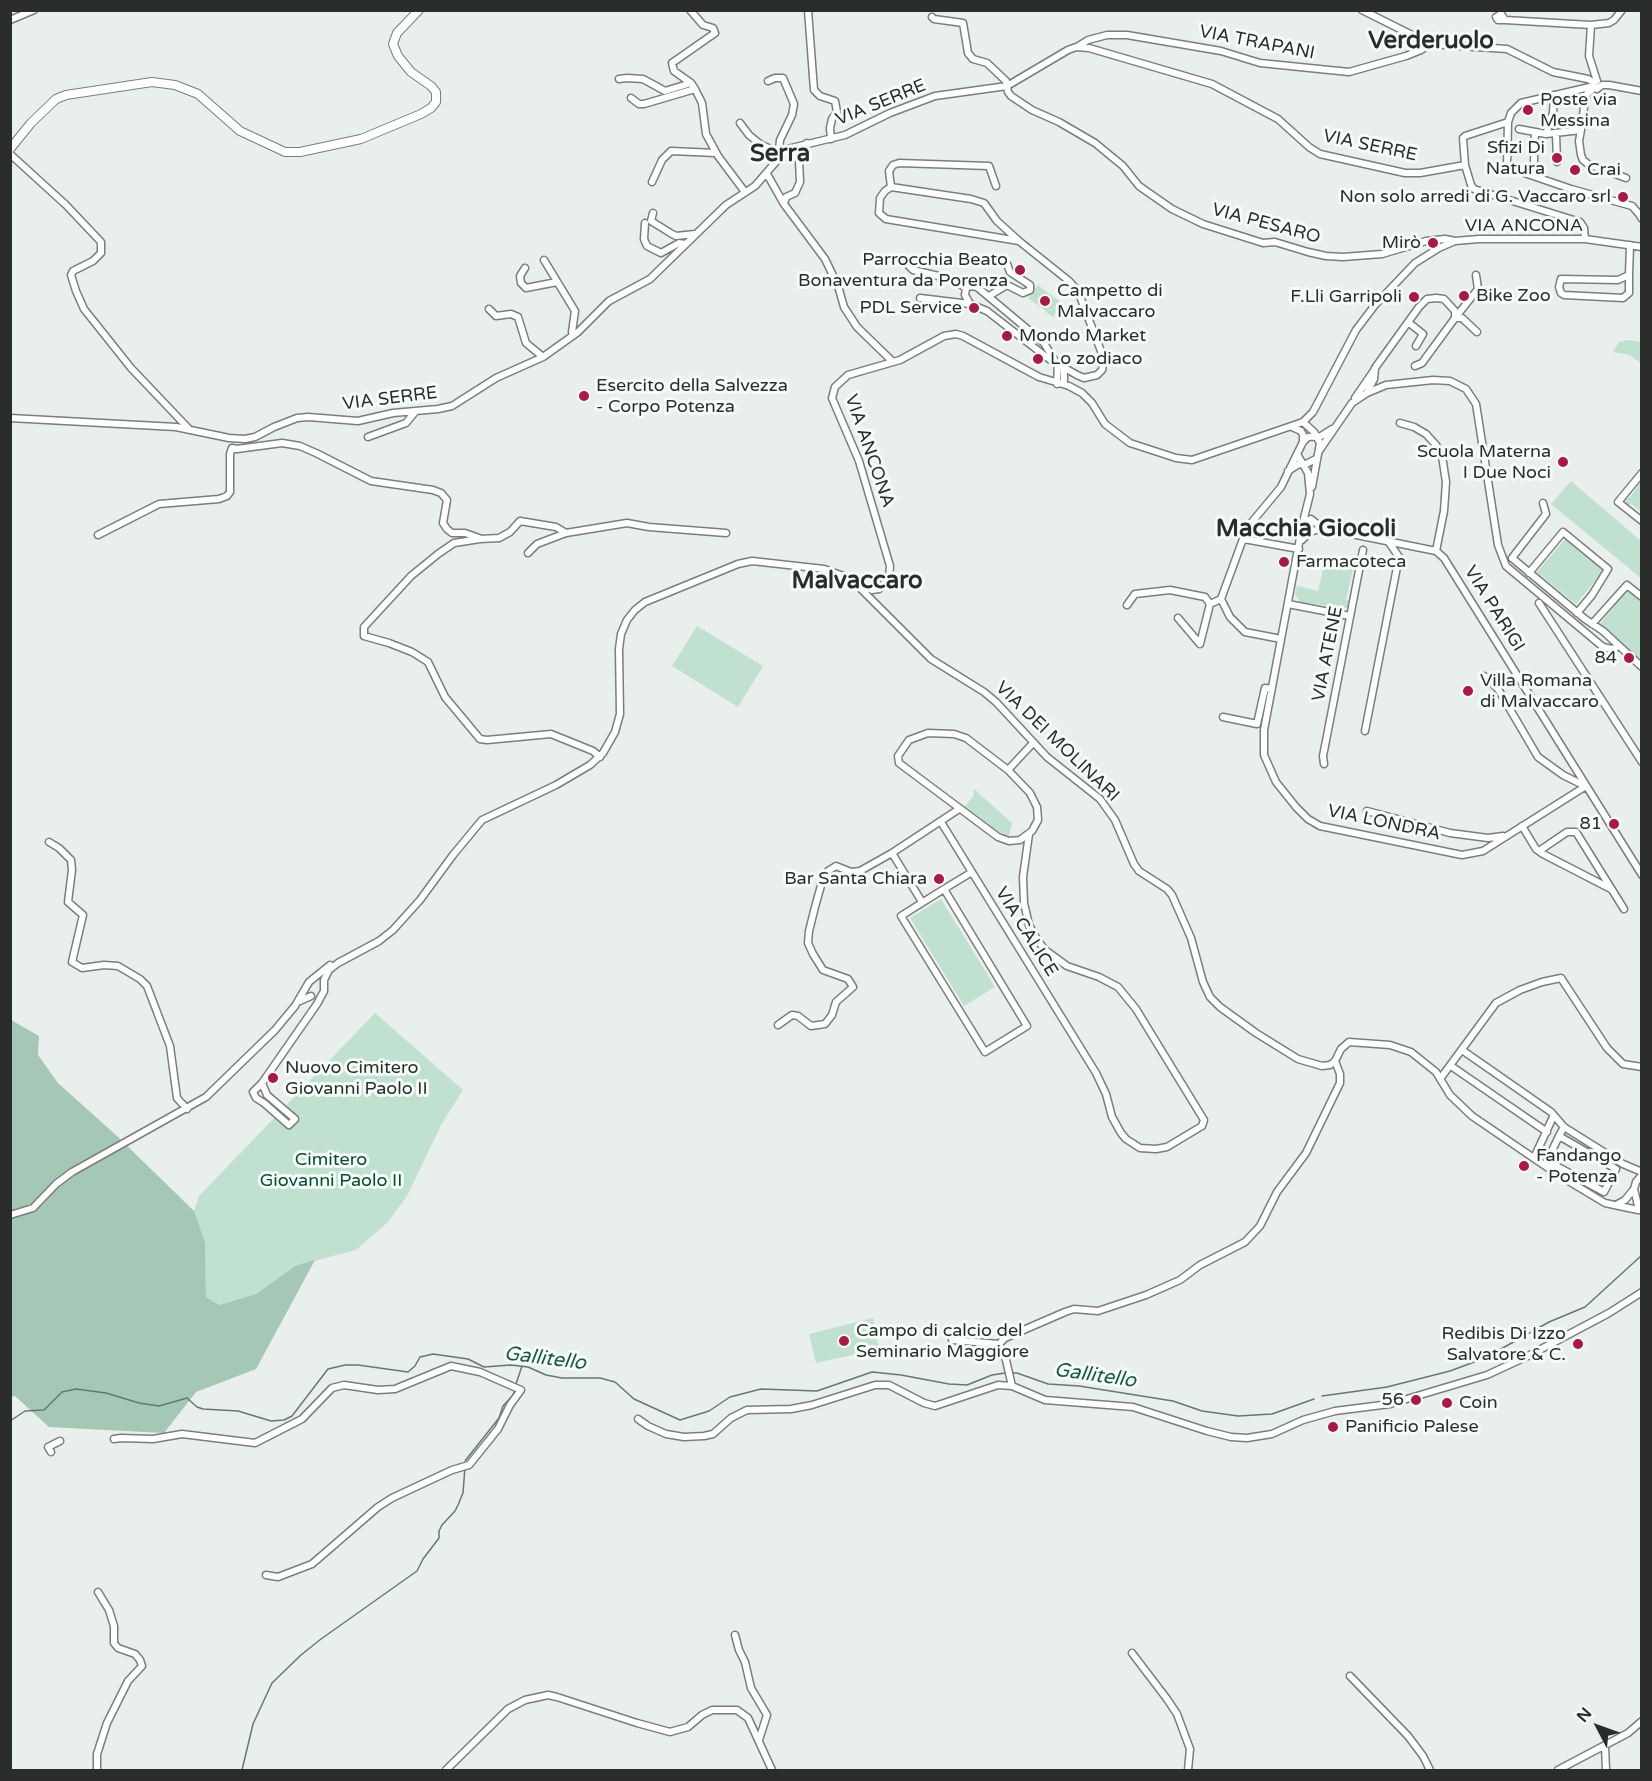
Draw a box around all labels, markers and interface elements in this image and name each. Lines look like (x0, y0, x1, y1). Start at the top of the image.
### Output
street label: VIA TRAPANI (1197, 21, 1317, 65)
district label: Verderuolo (1368, 28, 1494, 56)
street label: VIA SERRE (833, 75, 929, 131)
place label: Poste via Messina (1540, 89, 1617, 132)
marker: Poste via Messina (1521, 103, 1535, 117)
street label: VIA SERRE (1321, 126, 1419, 166)
place label: Sfizi Di Natura (1486, 137, 1545, 180)
district label: Serra (750, 141, 810, 169)
marker: Sfizi Di Natura (1550, 151, 1564, 165)
place label: Crai (1587, 159, 1621, 181)
marker: Crai (1568, 163, 1582, 177)
place label: Non solo arredi di G. Vaccaro srl (1340, 186, 1611, 208)
marker: Non solo arredi di G. Vaccaro srl (1616, 190, 1630, 204)
street label: VIA PESARO (1209, 199, 1323, 249)
street label: VIA ANCONA (1465, 215, 1583, 237)
place label: Mirò (1382, 232, 1421, 254)
marker: Mirò (1426, 236, 1440, 250)
place label: Parrocchia Beato Bonaventura da Porenza (798, 249, 1008, 292)
marker: Parrocchia Beato Bonaventura da Porenza (1013, 263, 1027, 277)
place label: Campetto di Malvaccaro (1057, 280, 1163, 322)
place label: Bike Zoo (1476, 285, 1551, 307)
place label: F.Lli Garripoli (1290, 286, 1402, 308)
marker: Bike Zoo (1457, 289, 1471, 303)
marker: F.Lli Garripoli (1407, 290, 1421, 304)
marker: Campetto di Malvaccaro (1038, 294, 1052, 308)
place label: PDL Service (859, 297, 962, 319)
marker: PDL Service (967, 301, 981, 315)
place label: Mondo Market (1019, 325, 1146, 347)
marker: Mondo Market (1000, 329, 1014, 343)
place label: Lo zodiaco (1050, 348, 1142, 370)
marker: Lo zodiaco (1031, 352, 1045, 366)
place label: Esercito della Salvezza - Corpo Potenza (596, 375, 788, 418)
street label: VIA SERRE (341, 382, 439, 416)
marker: Esercito della Salvezza - Corpo Potenza (577, 389, 591, 403)
street label: VIA ANCONA (840, 392, 898, 510)
place label: Scuola Materna I Due Noci (1417, 441, 1551, 484)
marker: Scuola Materna I Due Noci (1556, 455, 1570, 469)
district label: Macchia Giocoli (1216, 516, 1396, 544)
place label: Farmacoteca (1296, 551, 1406, 573)
marker: Farmacoteca (1277, 555, 1291, 569)
street label: VIA PARIGI (1459, 562, 1529, 656)
district label: Malvaccaro (791, 568, 923, 596)
street label: VIA ATENE (1308, 605, 1348, 703)
place label: 84 (1594, 647, 1617, 669)
marker: 84 (1622, 651, 1636, 665)
place label: Villa Romana di Malvaccaro (1480, 670, 1599, 712)
street label: VIA DEI MOLINARI (991, 677, 1123, 807)
marker: Villa Romana di Malvaccaro (1461, 684, 1475, 698)
street label: VIA LONDRA (1326, 800, 1442, 846)
place label: 81 (1579, 813, 1602, 835)
marker: 81 (1607, 817, 1621, 831)
place label: Bar Santa Chiara (784, 868, 927, 890)
marker: Bar Santa Chiara (932, 872, 946, 886)
street label: VIA CALICE (990, 883, 1062, 981)
place label: Nuovo Cimitero Giovanni Paolo II (285, 1057, 428, 1100)
marker: Nuovo Cimitero Giovanni Paolo II (266, 1071, 280, 1085)
place label: Fandango - Potenza (1536, 1145, 1621, 1188)
park label: Cimitero Giovanni Paolo II (260, 1149, 402, 1192)
marker: Fandango - Potenza (1517, 1159, 1531, 1173)
place label: Campo di calcio del Seminario Maggiore (856, 1320, 1029, 1362)
place label: Redibis Di Izzo Salvatore & C. (1441, 1323, 1566, 1366)
marker: Campo di calcio del Seminario Maggiore (837, 1334, 851, 1348)
marker: Redibis Di Izzo Salvatore & C. (1571, 1337, 1585, 1351)
water label: Gallitello (503, 1342, 587, 1376)
water label: Gallitello (1053, 1358, 1137, 1394)
place label: 56 (1381, 1389, 1404, 1411)
place label: Coin (1459, 1392, 1498, 1414)
marker: 56 (1409, 1393, 1423, 1407)
marker: Coin (1440, 1396, 1454, 1410)
place label: Panificio Palese (1345, 1416, 1479, 1438)
marker: Panificio Palese (1326, 1420, 1340, 1434)
north arrow (1568, 1697, 1628, 1757)
text: N (1573, 1704, 1596, 1727)

